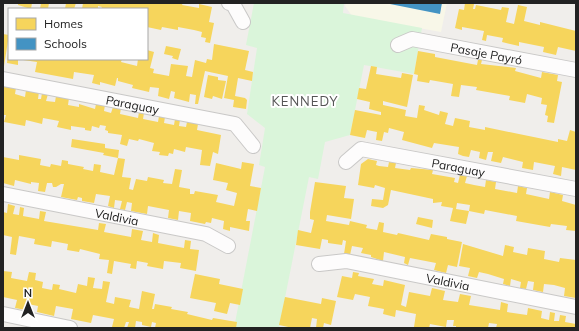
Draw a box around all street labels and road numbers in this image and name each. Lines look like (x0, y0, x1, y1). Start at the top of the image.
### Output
street label: Pasaje Payró (449, 39, 524, 67)
street label: Paraguay (105, 92, 161, 117)
street label: Paraguay (431, 155, 487, 180)
street label: Valdivia (94, 205, 140, 228)
street label: Valdivia (425, 270, 471, 293)

